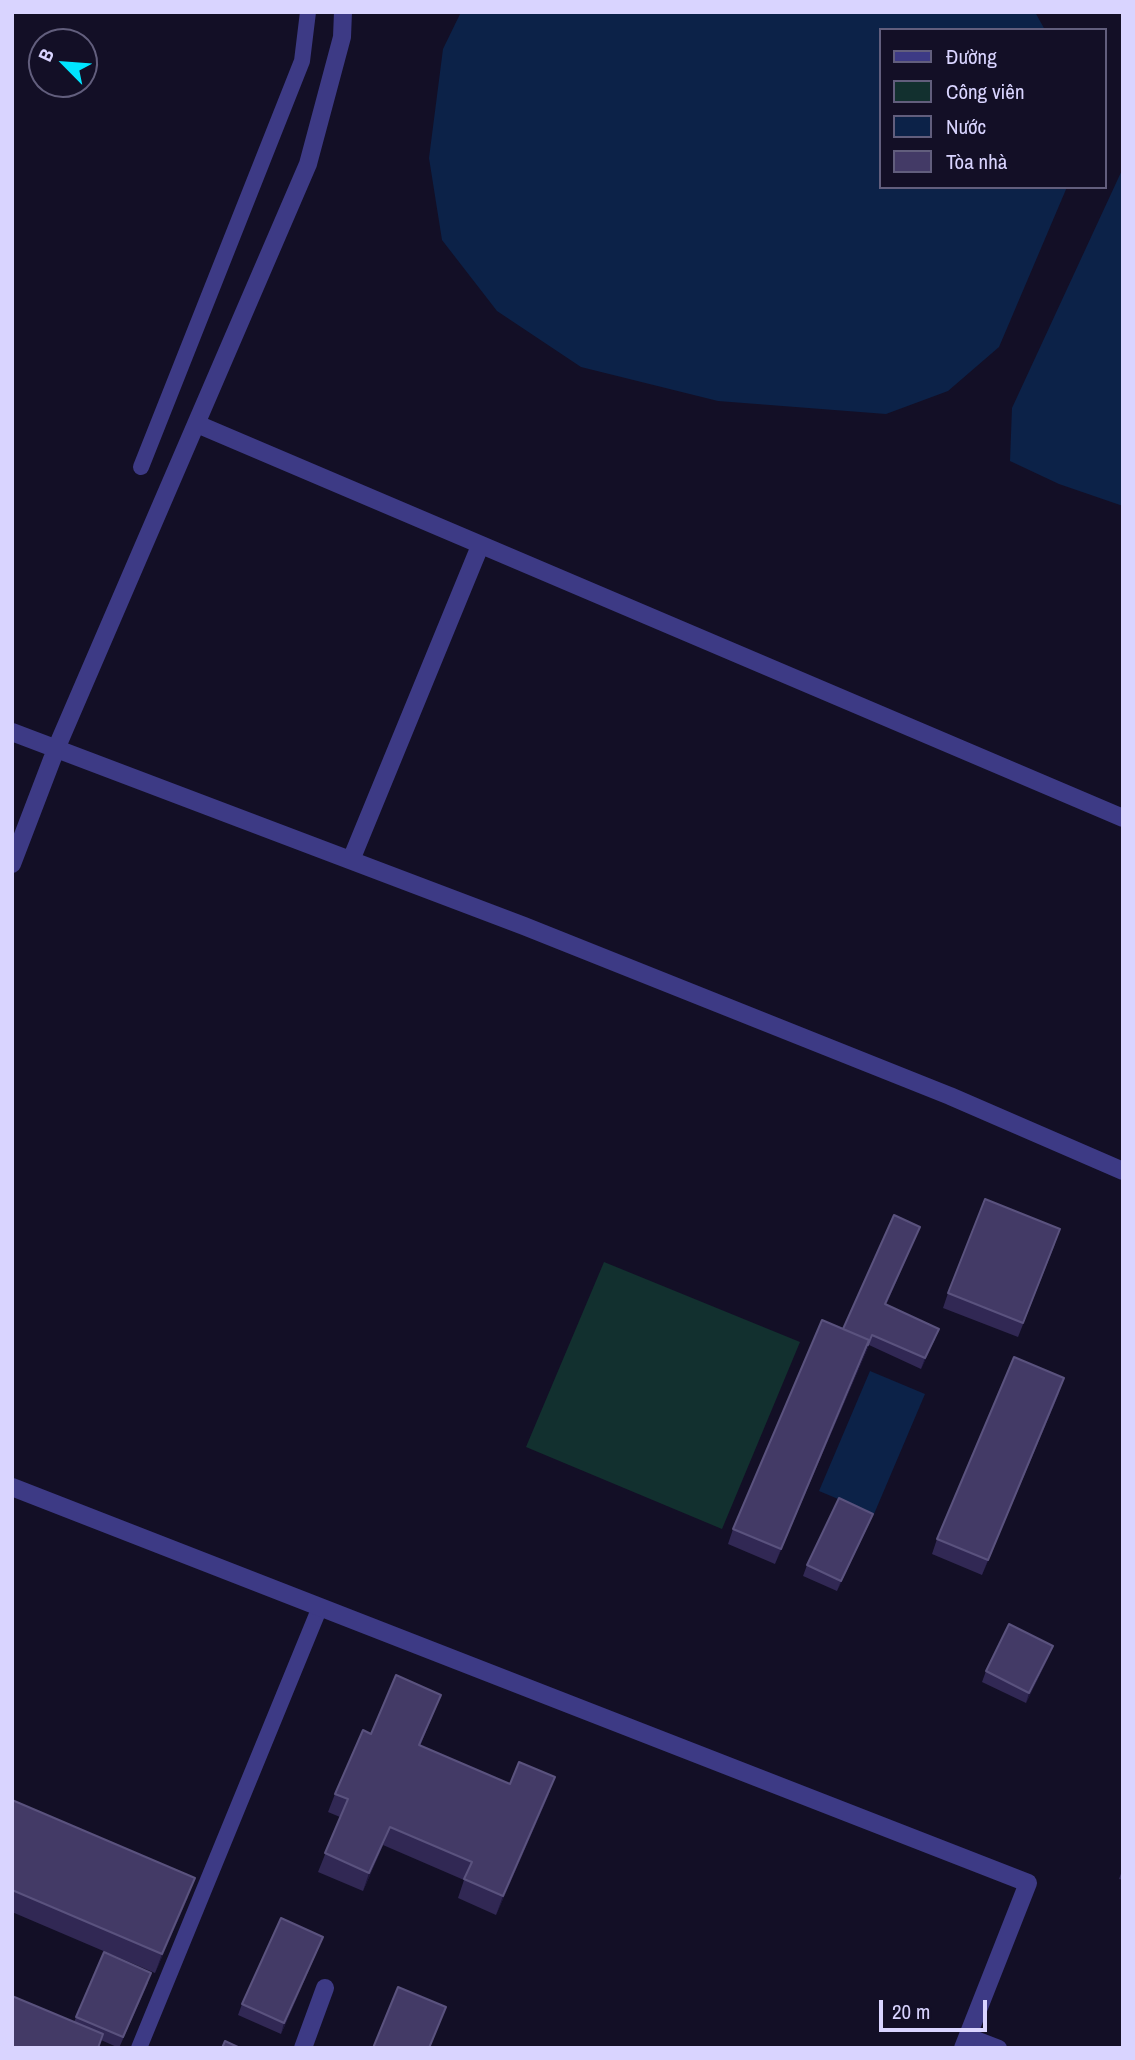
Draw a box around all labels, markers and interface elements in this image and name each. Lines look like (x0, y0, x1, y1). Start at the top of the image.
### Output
north arrow (28, 28, 98, 98)
legend (880, 28, 1107, 189)
text: Đường (946, 42, 997, 71)
text: B (32, 44, 60, 66)
text: Công viên (946, 77, 1025, 106)
text: Nước (946, 112, 986, 141)
text: Tòa nhà (946, 147, 1007, 176)
scale bar (883, 1986, 992, 2030)
text: 20 m (892, 1997, 930, 2026)

